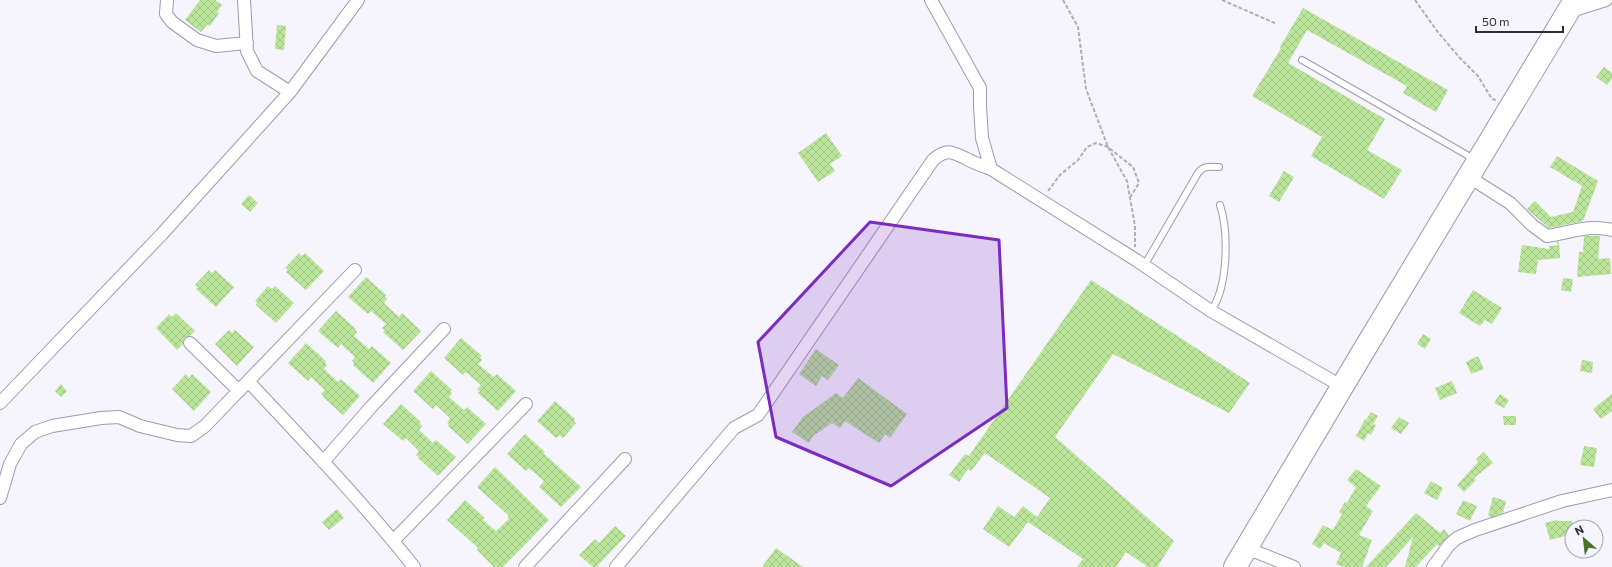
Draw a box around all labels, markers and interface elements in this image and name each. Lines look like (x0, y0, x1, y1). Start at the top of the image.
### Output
scale bar (1476, 8, 1563, 34)
text: 50 m (1482, 14, 1510, 28)
north arrow (1564, 519, 1604, 559)
text: N (1572, 522, 1586, 537)

